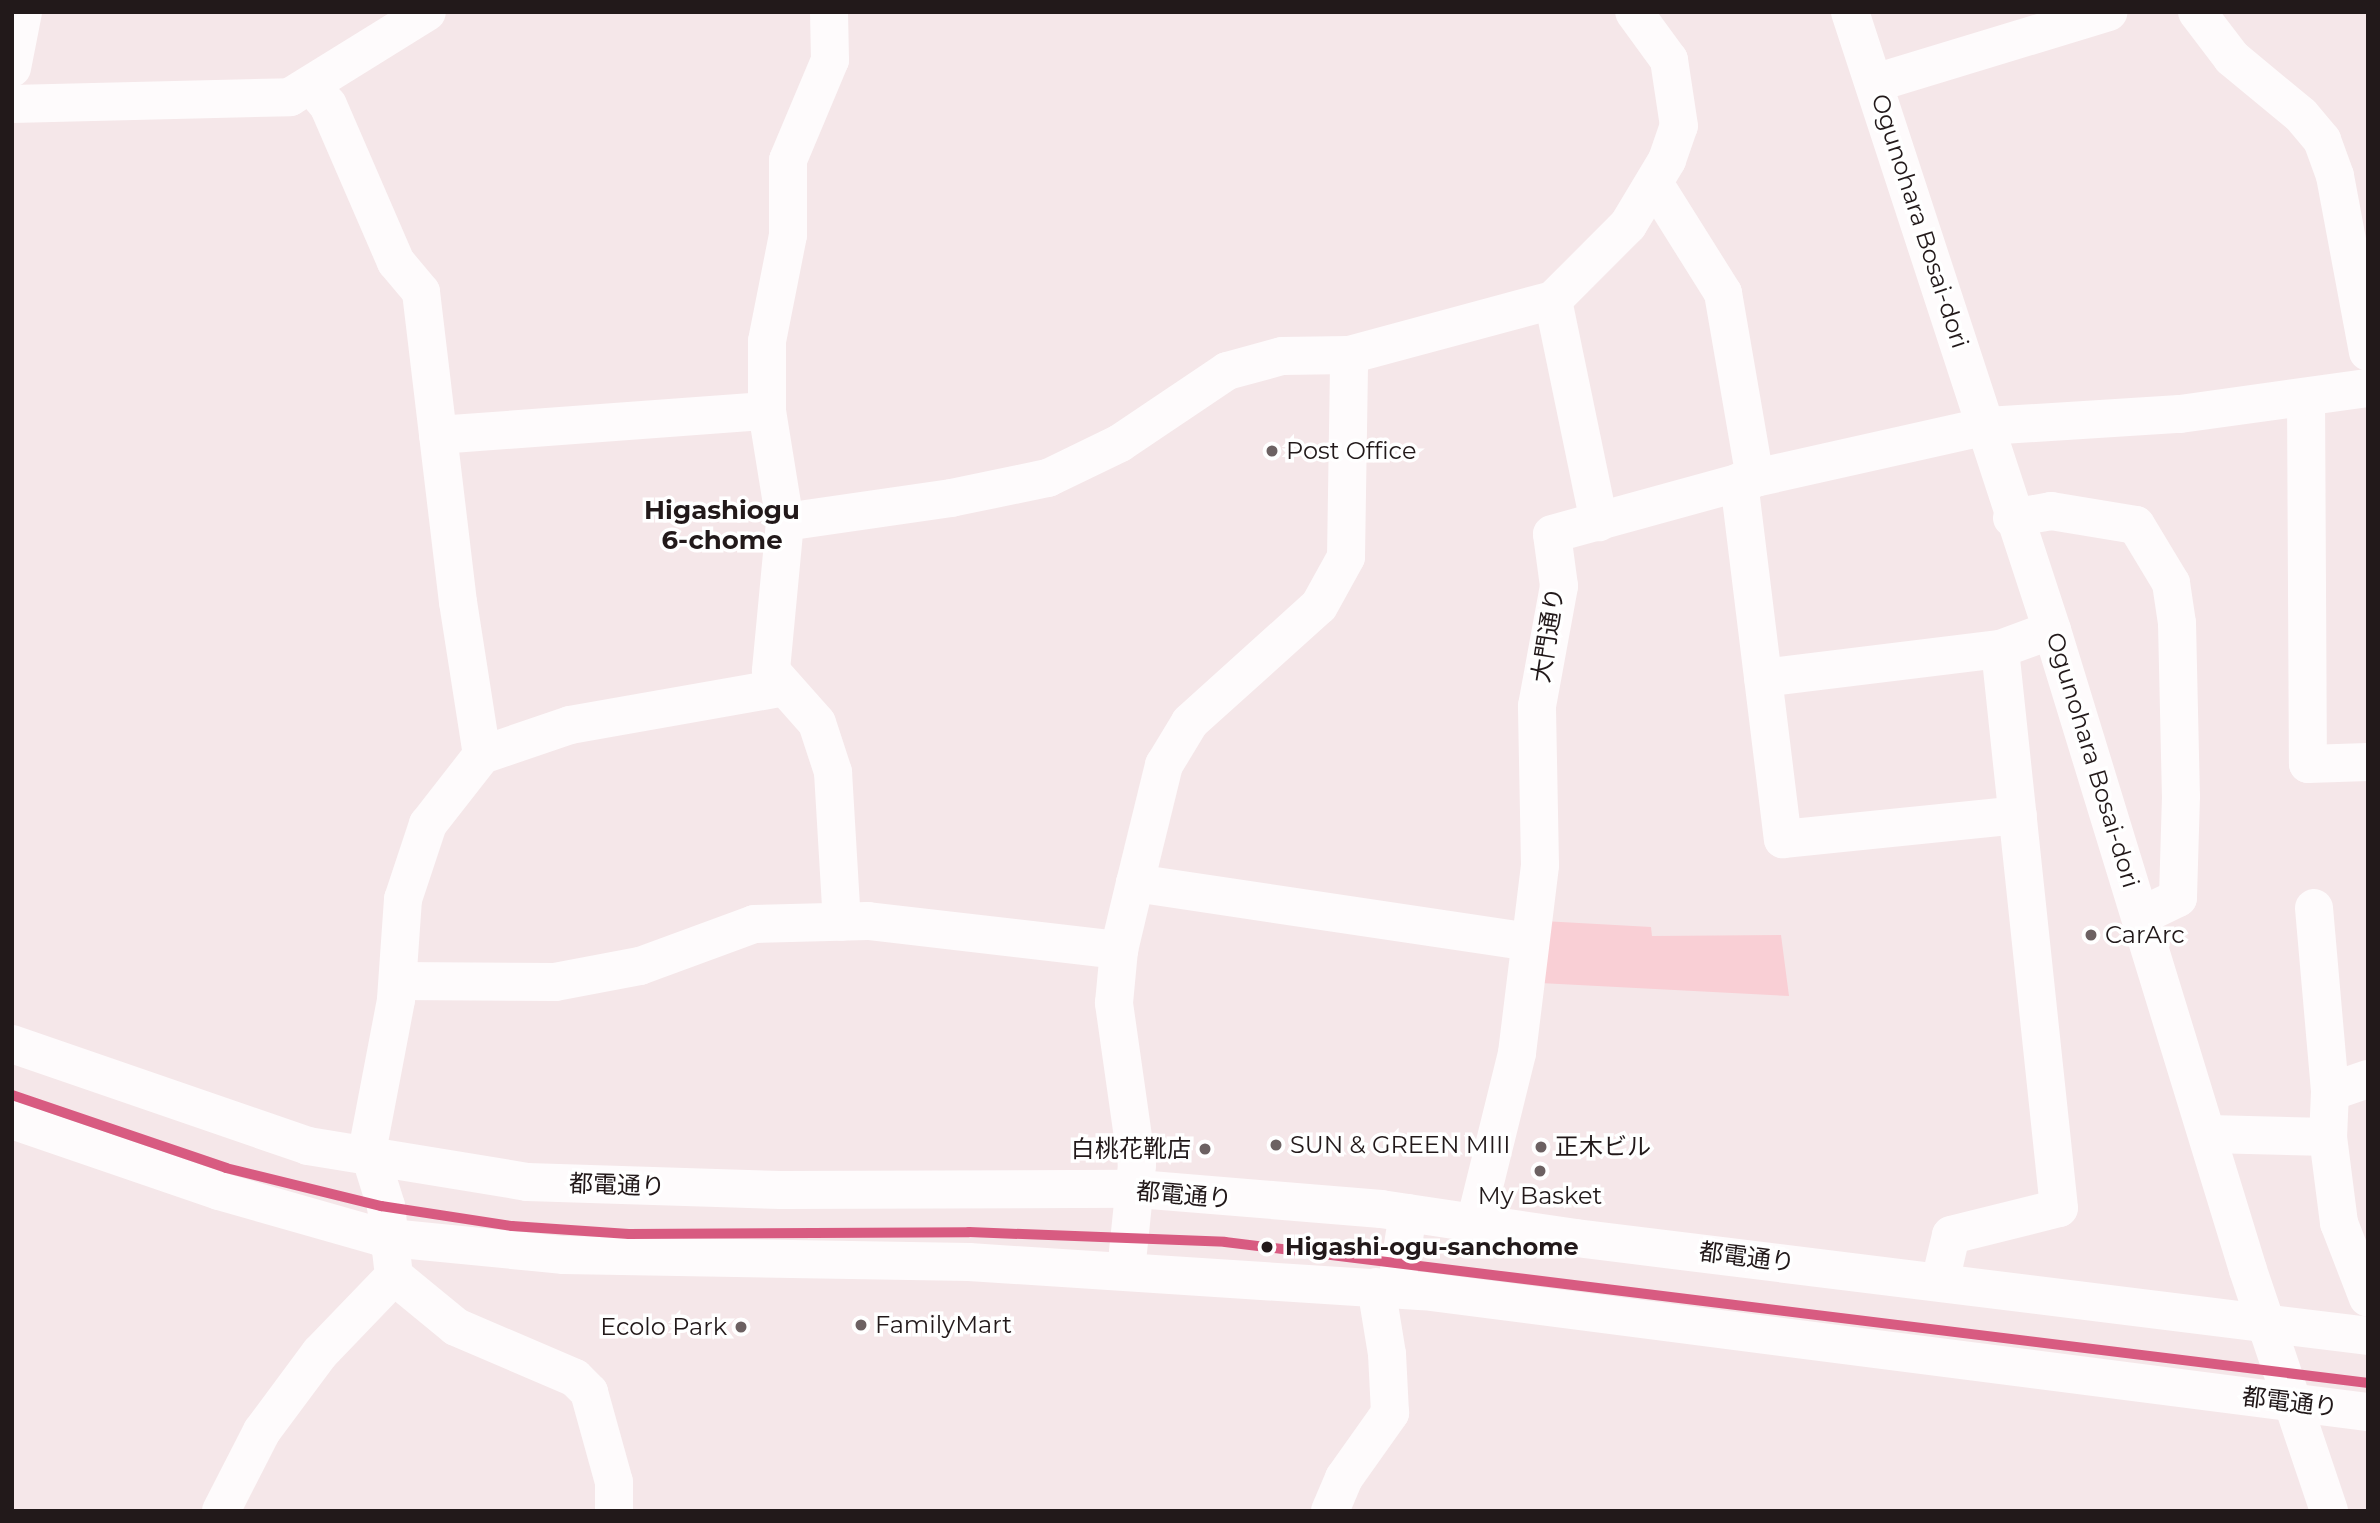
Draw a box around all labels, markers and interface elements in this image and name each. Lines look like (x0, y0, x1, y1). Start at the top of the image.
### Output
street label: Ogunohara Bosai-dori (1865, 90, 1975, 352)
place label: Post Office (1286, 437, 1416, 465)
marker: Post Office (1264, 443, 1280, 459)
district label: Higashiogu 6-chome (644, 495, 800, 556)
street label: 大門通り (1526, 585, 1570, 685)
street label: Ogunohara Bosai-dori (2040, 629, 2146, 891)
place label: CarArc (2105, 921, 2185, 949)
marker: CarArc (2083, 927, 2099, 943)
place label: SUN & GREEN MIII (1290, 1131, 1510, 1159)
place label: 正木ビル (1555, 1133, 1651, 1161)
place label: 白桃花靴店 (1071, 1135, 1191, 1163)
marker: SUN & GREEN MIII (1268, 1137, 1284, 1153)
marker: 正木ビル (1533, 1139, 1549, 1155)
marker: 白桃花靴店 (1197, 1141, 1213, 1157)
marker: My Basket (1532, 1163, 1548, 1179)
street label: 都電通り (569, 1169, 665, 1201)
street label: 都電通り (1135, 1176, 1233, 1214)
place label: My Basket (1478, 1182, 1602, 1210)
place label: Higashi-ogu-sanchome (1285, 1233, 1579, 1261)
marker: Higashi-ogu-sanchome (1255, 1235, 1279, 1259)
street label: 都電通り (1698, 1237, 1796, 1277)
place label: FamilyMart (875, 1311, 1012, 1339)
place label: Ecolo Park (600, 1313, 727, 1341)
marker: FamilyMart (853, 1317, 869, 1333)
marker: Ecolo Park (733, 1319, 749, 1335)
street label: 都電通り (2241, 1382, 2339, 1422)

